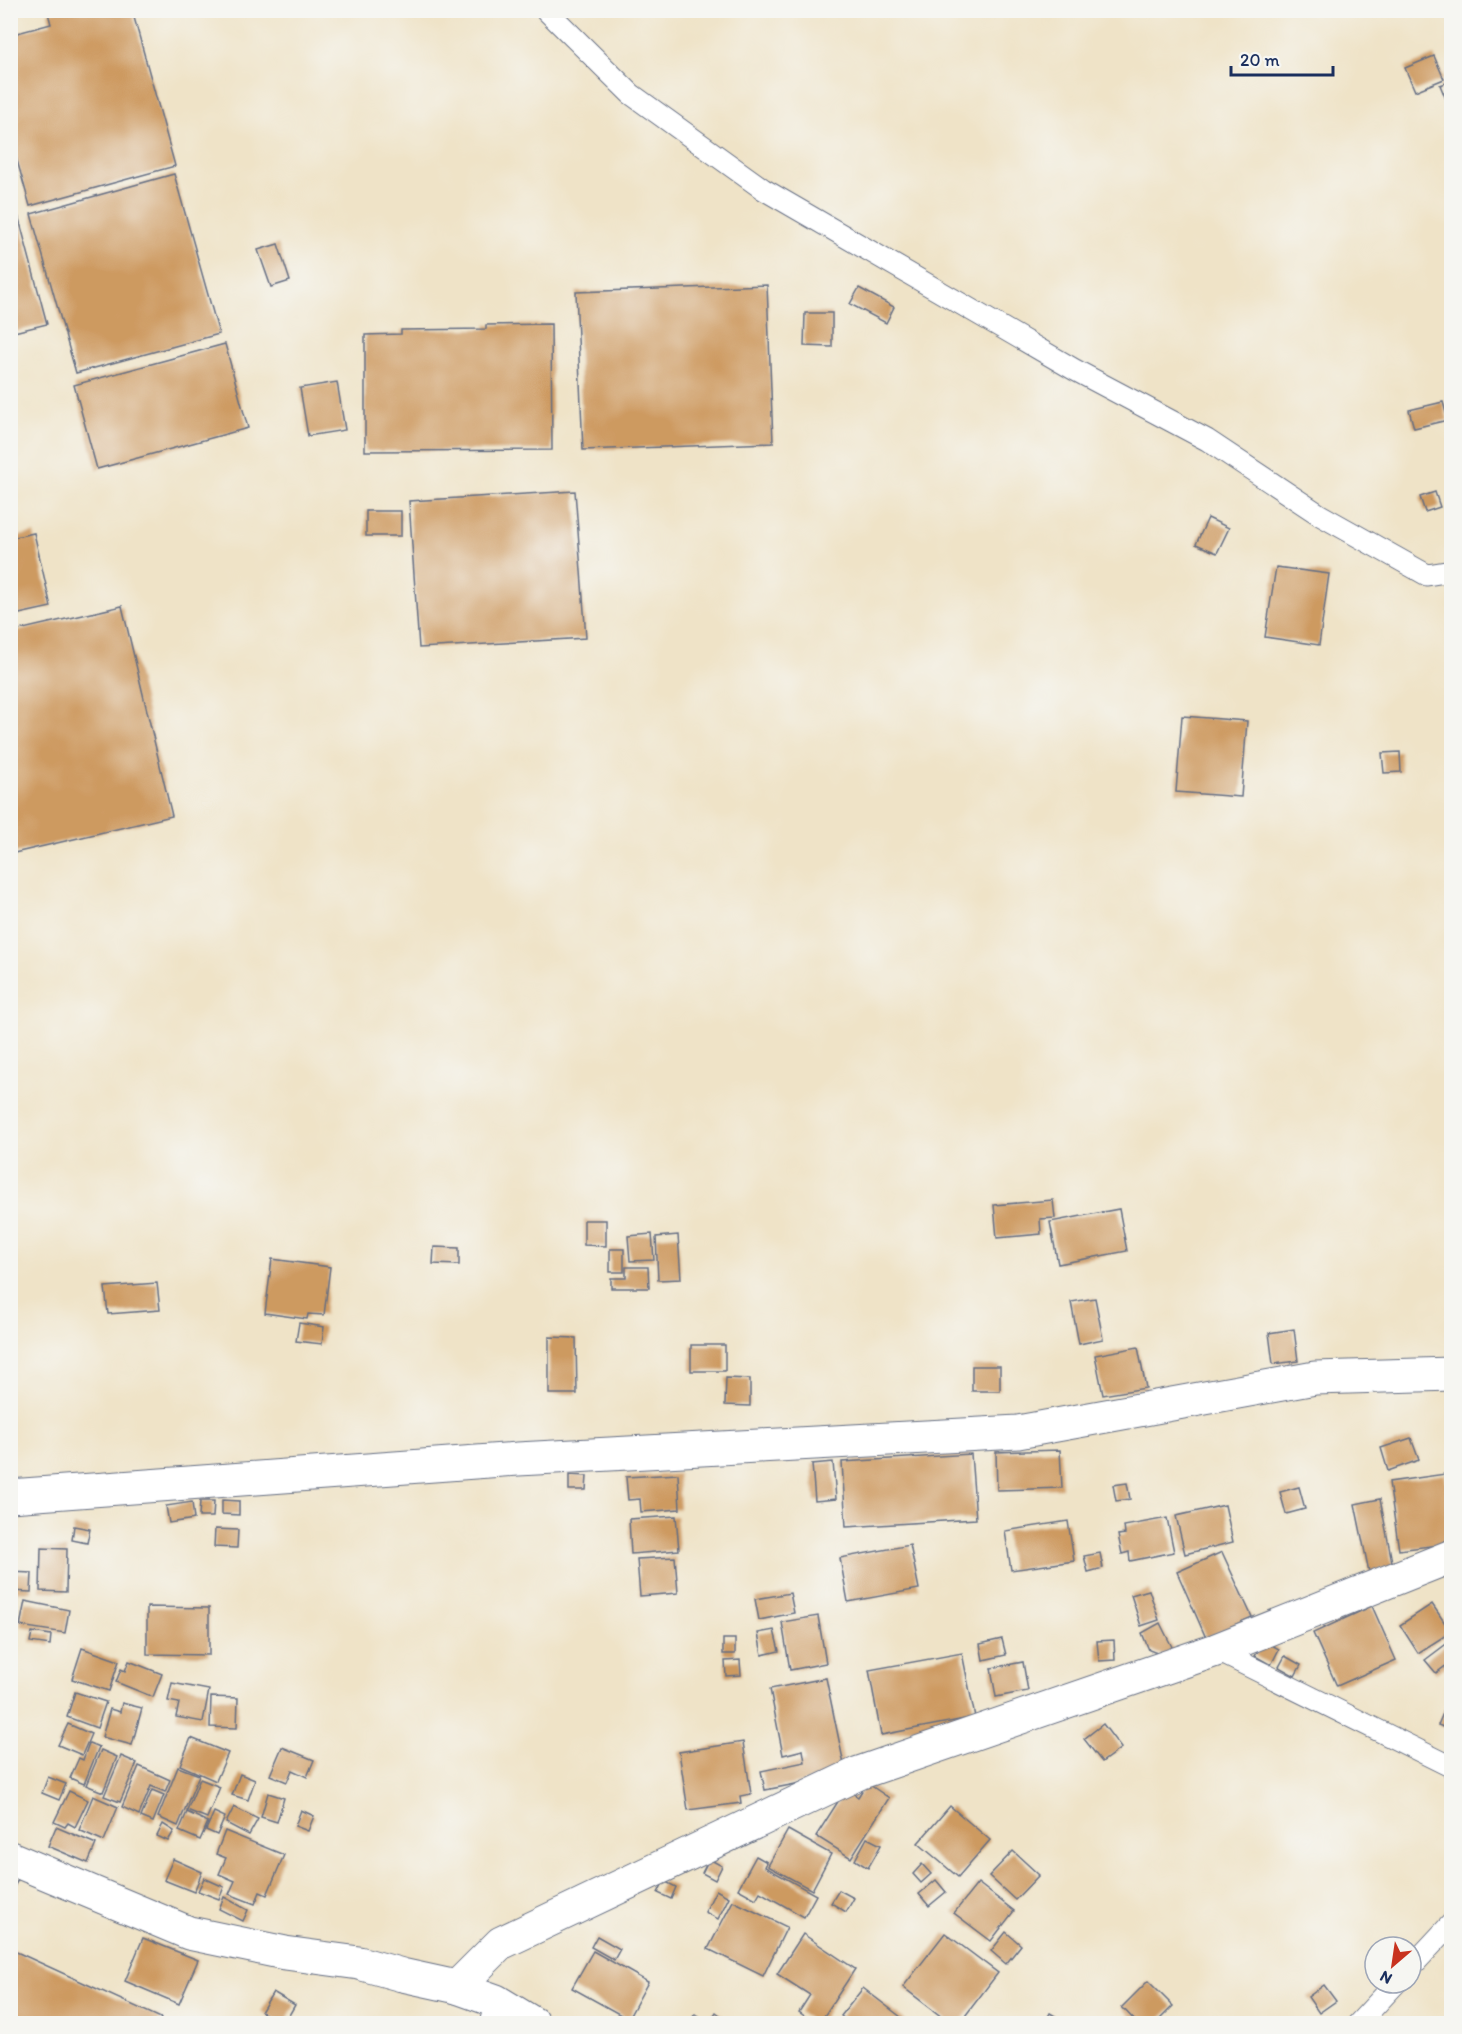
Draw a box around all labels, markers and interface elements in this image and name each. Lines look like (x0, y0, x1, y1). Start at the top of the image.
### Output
scale bar (1231, 39, 1333, 77)
text: 20 m (1240, 49, 1280, 71)
north arrow (1363, 1935, 1423, 1995)
text: N (1377, 1967, 1395, 1989)

